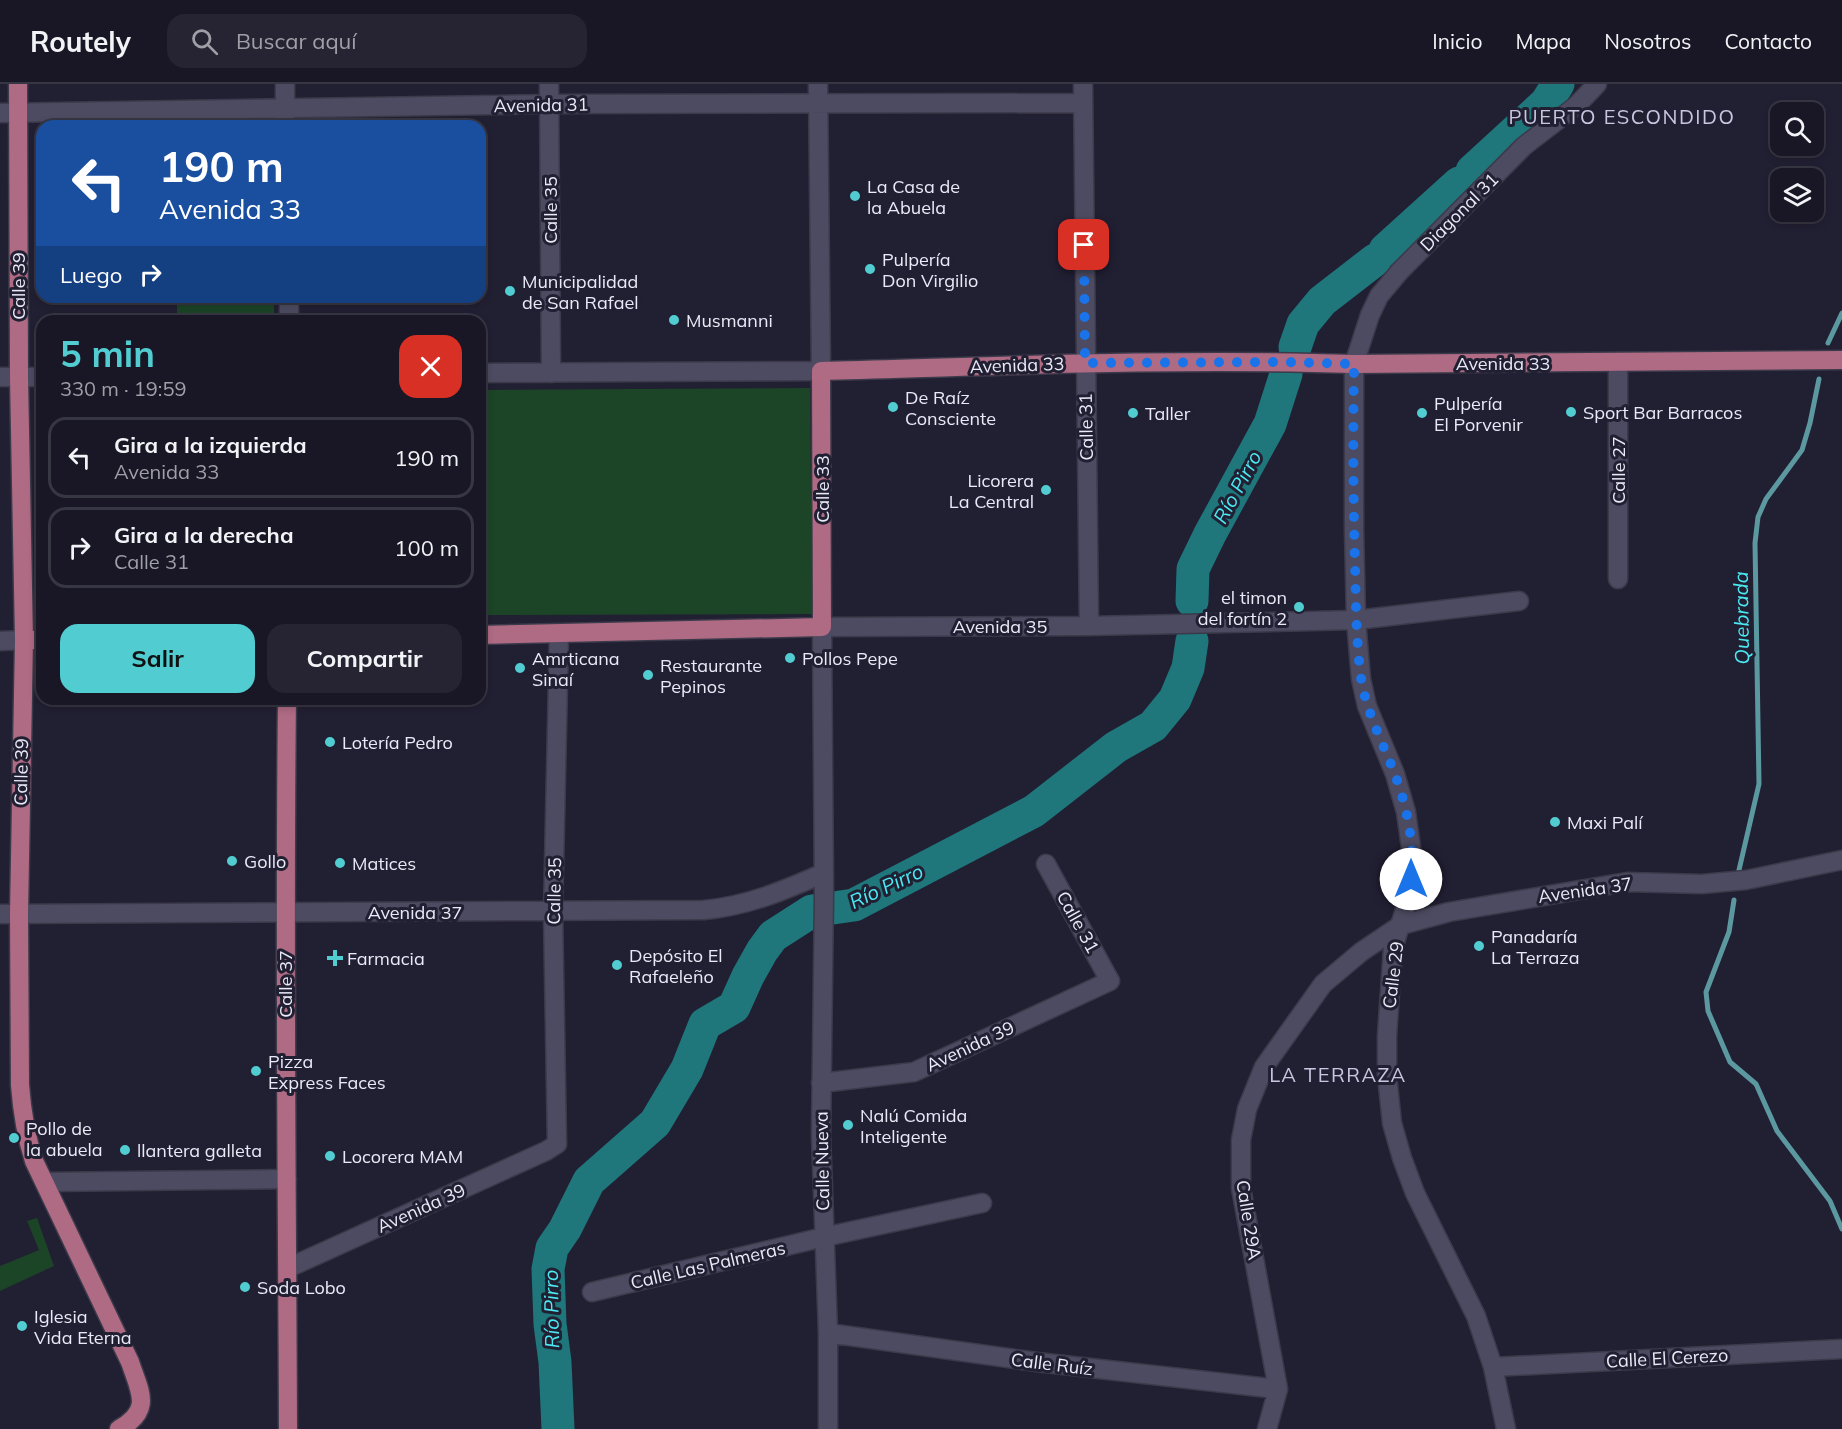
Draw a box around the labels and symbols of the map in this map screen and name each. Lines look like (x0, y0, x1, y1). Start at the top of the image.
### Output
street label: Avenida 31 (493, 93, 589, 117)
district label: PUERTO ESCONDIDO (1509, 104, 1735, 129)
street label: Diagonal 31 (1415, 168, 1503, 256)
place label: La Casa de la Abuela (867, 175, 960, 219)
street label: Calle 35 (539, 176, 562, 244)
marker: La Casa de la Abuela (848, 189, 862, 203)
pin (1058, 219, 1109, 270)
place label: Pulpería Don Virgilio (882, 248, 978, 292)
street label: Calle 39 (7, 252, 30, 320)
marker: Pulpería Don Virgilio (863, 262, 877, 276)
place label: Municipalidad de San Rafael (522, 270, 639, 314)
marker: Municipalidad de San Rafael (503, 284, 517, 298)
place label: Musmanni (686, 309, 773, 332)
marker: Musmanni (667, 313, 681, 327)
street label: Avenida 33 (969, 352, 1065, 378)
street label: Avenida 33 (1456, 352, 1550, 375)
place label: De Raíz Consciente (905, 386, 996, 430)
place label: Pulpería El Porvenir (1434, 392, 1523, 436)
street label: Calle 31 (1074, 393, 1098, 461)
marker: De Raíz Consciente (886, 400, 900, 414)
place label: Sport Bar Barracos (1583, 401, 1742, 424)
place label: Taller (1145, 402, 1191, 425)
marker: Sport Bar Barracos (1564, 405, 1578, 419)
marker: Taller (1126, 406, 1140, 420)
marker: Pulpería El Porvenir (1415, 406, 1429, 420)
street label: Calle 27 (1607, 436, 1630, 504)
water label: Río Pirro (1207, 446, 1267, 528)
street label: Calle 33 (811, 455, 834, 523)
place label: Licorera La Central (949, 469, 1034, 513)
marker: Licorera La Central (1039, 483, 1053, 497)
water label: Quebrada (1728, 571, 1754, 665)
place label: el timon del fortín 2 (1198, 586, 1287, 630)
marker: el timon del fortín 2 (1292, 600, 1306, 614)
street label: Avenida 35 (953, 615, 1048, 638)
place label: Amrticana Sinaí (532, 647, 620, 691)
place label: Pollos Pepe (802, 647, 898, 670)
marker: Pollos Pepe (783, 651, 797, 665)
place label: Restaurante Pepinos (660, 654, 762, 698)
marker: Amrticana Sinaí (513, 661, 527, 675)
marker: Restaurante Pepinos (641, 668, 655, 682)
place label: Lotería Pedro (342, 731, 453, 754)
marker: Lotería Pedro (323, 735, 337, 749)
street label: Calle 39 (9, 738, 33, 806)
place label: Maxi Palí (1567, 811, 1644, 834)
marker: Maxi Palí (1548, 815, 1562, 829)
position arrow (1379, 847, 1443, 911)
place label: Gollo (244, 850, 286, 873)
place label: Matices (352, 852, 416, 875)
marker: Gollo (225, 854, 239, 868)
marker: Matices (333, 856, 347, 870)
street label: Calle 35 (542, 857, 566, 925)
water label: Río Pirro (845, 858, 927, 914)
street label: Avenida 37 (1537, 872, 1633, 908)
street label: Calle 31 (1052, 887, 1104, 957)
street label: Avenida 37 (368, 901, 462, 924)
place label: Panadaría La Terraza (1491, 925, 1579, 969)
marker: Panadaría La Terraza (1472, 939, 1486, 953)
street label: Calle 29 (1377, 940, 1409, 1010)
place label: Depósito El Rafaeleño (629, 944, 723, 988)
place label: Farmacia (347, 947, 425, 970)
street label: Calle 37 (274, 950, 297, 1018)
marker: Farmacia (328, 951, 342, 965)
marker: Depósito El Rafaeleño (610, 958, 624, 972)
street label: Avenida 39 (922, 1016, 1018, 1076)
place label: Pizza Express Faces (268, 1050, 386, 1094)
district label: LA TERRAZA (1269, 1062, 1407, 1087)
marker: Pizza Express Faces (249, 1064, 263, 1078)
place label: Nalú Comida Inteligente (860, 1104, 967, 1148)
street label: Calle Nueva (810, 1111, 834, 1211)
place label: Pollo de la abuela (26, 1117, 103, 1161)
marker: Nalú Comida Inteligente (841, 1118, 855, 1132)
marker: Pollo de la abuela (7, 1131, 21, 1145)
place label: llantera galleta (137, 1139, 262, 1162)
marker: llantera galleta (118, 1143, 132, 1157)
place label: Locorera MAM (342, 1145, 463, 1168)
marker: Locorera MAM (323, 1149, 337, 1163)
street label: Avenida 39 (373, 1178, 469, 1238)
street label: Calle 29A (1231, 1178, 1267, 1262)
street label: Calle Las Palmeras (628, 1236, 788, 1294)
water label: Río Pirro (538, 1269, 564, 1349)
place label: Soda Lobo (257, 1276, 346, 1299)
marker: Soda Lobo (238, 1280, 252, 1294)
place label: Iglesia Vida Eterna (34, 1305, 132, 1349)
marker: Iglesia Vida Eterna (15, 1319, 29, 1333)
street label: Calle El Cerezo (1605, 1343, 1729, 1373)
street label: Calle Ruíz (1010, 1348, 1094, 1380)

